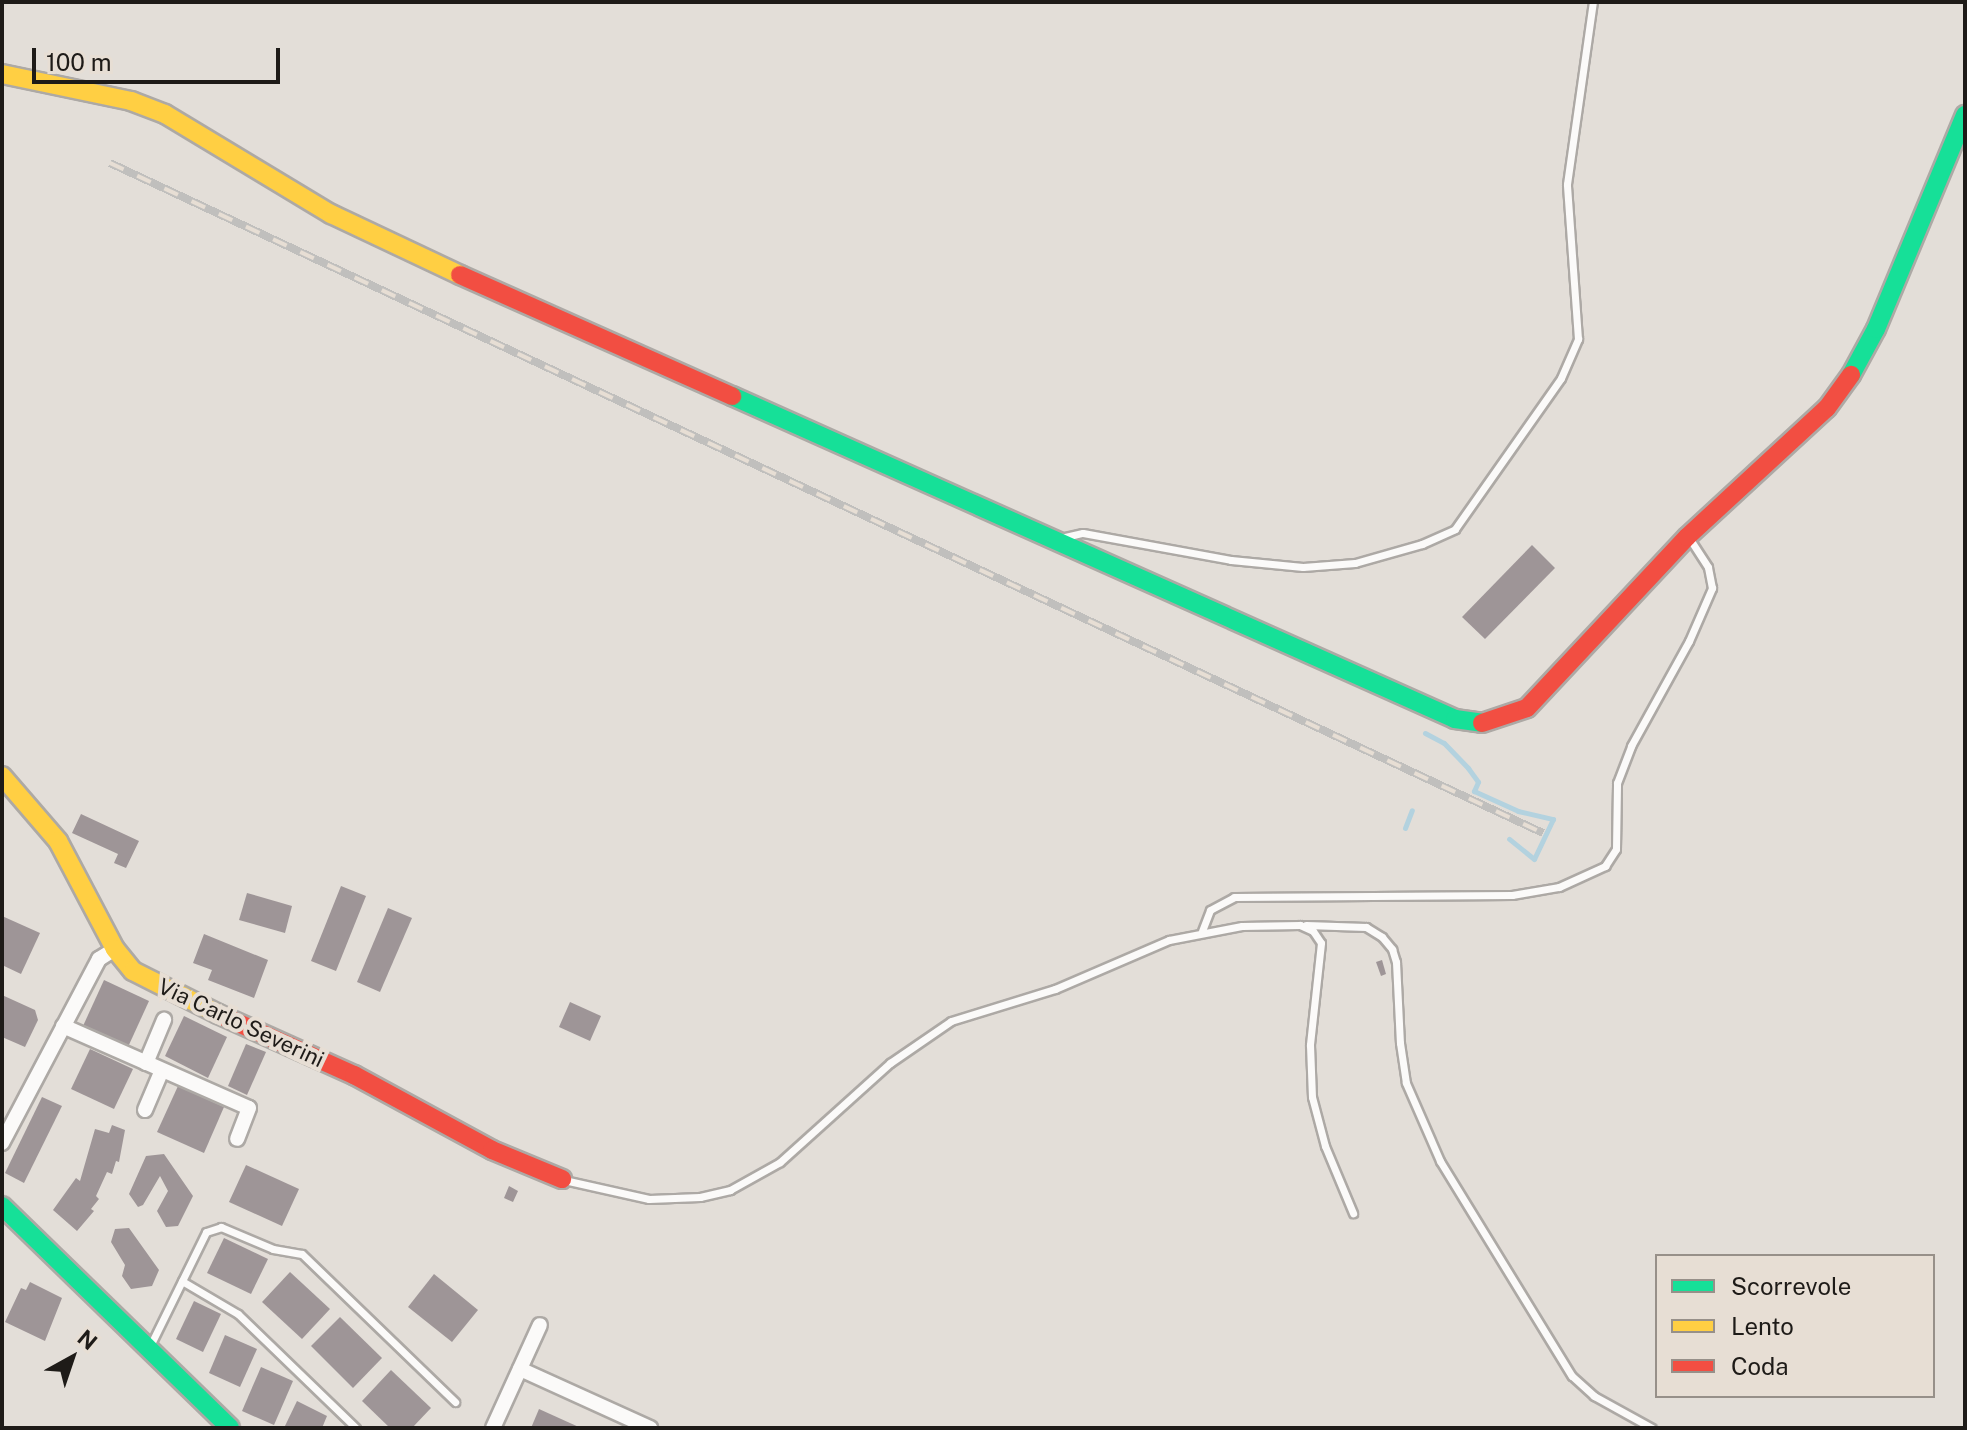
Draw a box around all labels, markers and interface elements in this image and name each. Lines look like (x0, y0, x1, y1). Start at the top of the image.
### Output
scale bar (36, 32, 284, 82)
text: 100 m (46, 48, 112, 76)
street label: Via Carlo Severini (154, 973, 328, 1073)
legend (1655, 1254, 1935, 1398)
text: Scorrevole (1731, 1272, 1851, 1300)
text: Lento (1731, 1312, 1794, 1340)
north arrow (32, 1318, 112, 1398)
text: N (72, 1324, 102, 1355)
text: Coda (1731, 1352, 1789, 1380)

